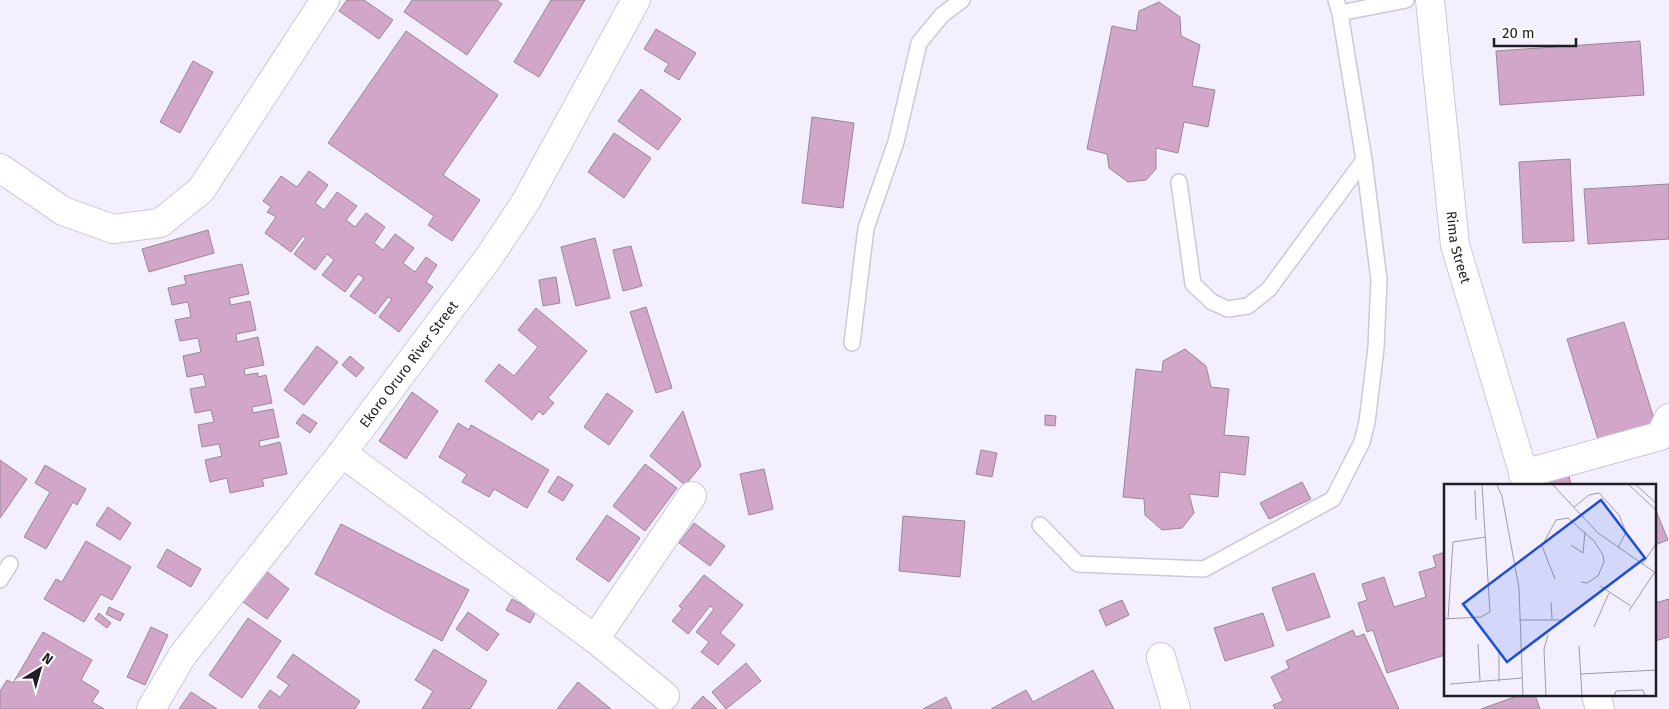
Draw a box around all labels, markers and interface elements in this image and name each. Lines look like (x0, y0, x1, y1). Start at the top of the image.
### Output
scale bar (1494, 15, 1576, 47)
text: 20 m (1502, 24, 1535, 42)
street label: Rima Street (1443, 210, 1474, 286)
street label: Ekoro Oruro River Street (356, 297, 463, 431)
inset map (1444, 484, 1656, 696)
north arrow (15, 644, 65, 694)
text: N (39, 649, 56, 669)

